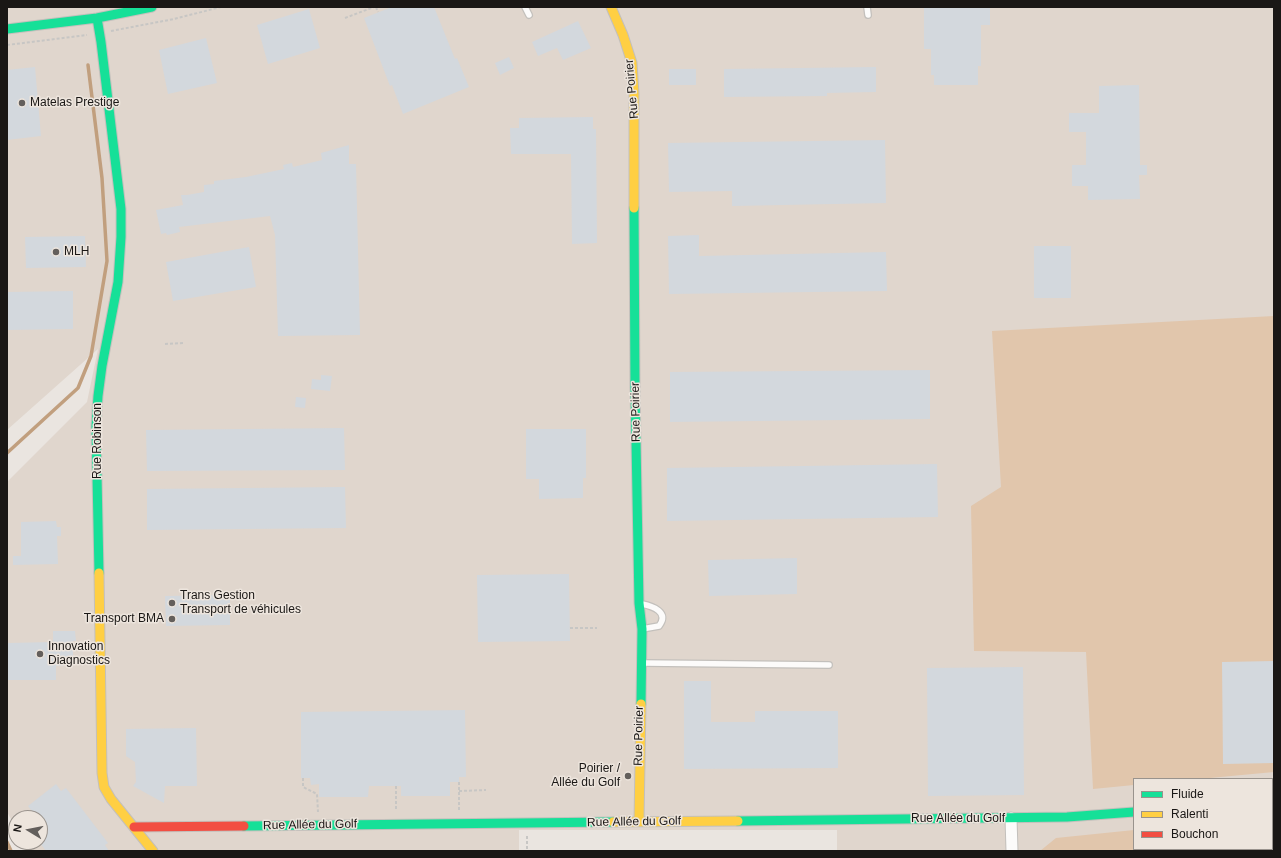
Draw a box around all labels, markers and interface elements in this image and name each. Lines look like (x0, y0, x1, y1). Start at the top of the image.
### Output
street label: Rue Poirier (622, 58, 642, 120)
place label: Matelas Prestige (30, 96, 119, 110)
marker: Matelas Prestige (17, 98, 27, 108)
place label: MLH (64, 245, 89, 259)
marker: MLH (51, 247, 61, 257)
street label: Rue Poirier (628, 382, 644, 442)
street label: Rue Robinson (91, 403, 105, 479)
place label: Trans Gestion Transport de véhicules (180, 589, 301, 617)
marker: Trans Gestion Transport de véhicules (167, 598, 177, 608)
place label: Transport BMA (84, 612, 164, 626)
marker: Transport BMA (167, 614, 177, 624)
place label: Innovation Diagnostics (48, 640, 110, 668)
marker: Innovation Diagnostics (35, 649, 45, 659)
street label: Rue Poirier (631, 706, 647, 766)
place label: Poirier / Allée du Golf (551, 762, 620, 790)
marker: Poirier / Allée du Golf (623, 771, 633, 781)
legend (1133, 778, 1273, 850)
text: Fluide (1171, 787, 1204, 801)
text: Ralenti (1171, 807, 1208, 821)
north arrow (8, 810, 48, 850)
street label: Rue Allée du Golf (911, 812, 1005, 826)
street label: Rue Allée du Golf (587, 814, 681, 830)
street label: Rue Allée du Golf (263, 817, 357, 833)
text: N (11, 823, 24, 833)
text: Bouchon (1171, 827, 1218, 841)

